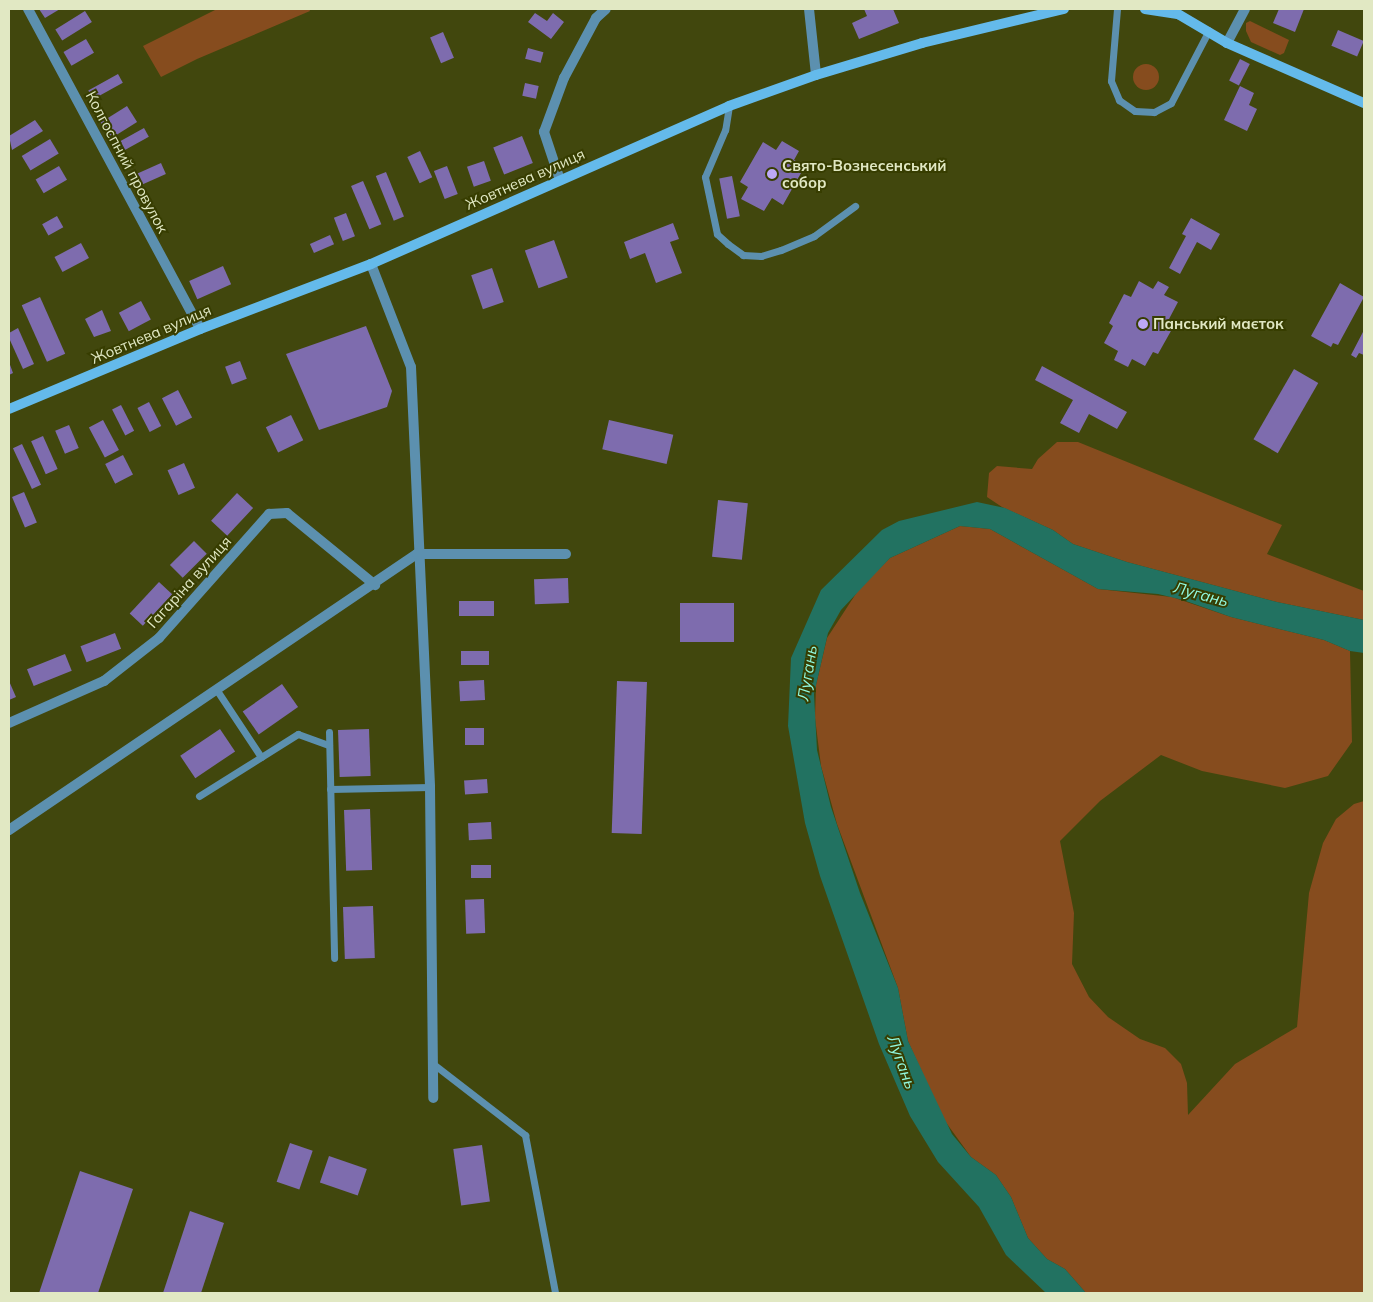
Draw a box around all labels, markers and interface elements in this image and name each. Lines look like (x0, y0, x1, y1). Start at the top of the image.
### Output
street label: Колгоспний провулок (82, 88, 172, 236)
street label: Жовтнева вулиця (463, 145, 587, 213)
place label: Свято-Вознесенський собор (782, 156, 946, 191)
marker: Свято-Вознесенський собор (766, 168, 778, 180)
street label: Жовтнева вулиця (88, 301, 214, 367)
place label: Панський маєток (1153, 315, 1284, 333)
marker: Панський маєток (1137, 318, 1149, 330)
street label: Гагаріна вулиця (143, 532, 235, 632)
water label: Лугань (1171, 577, 1231, 611)
water label: Лугань (793, 644, 821, 702)
water label: Лугань (883, 1032, 921, 1092)

